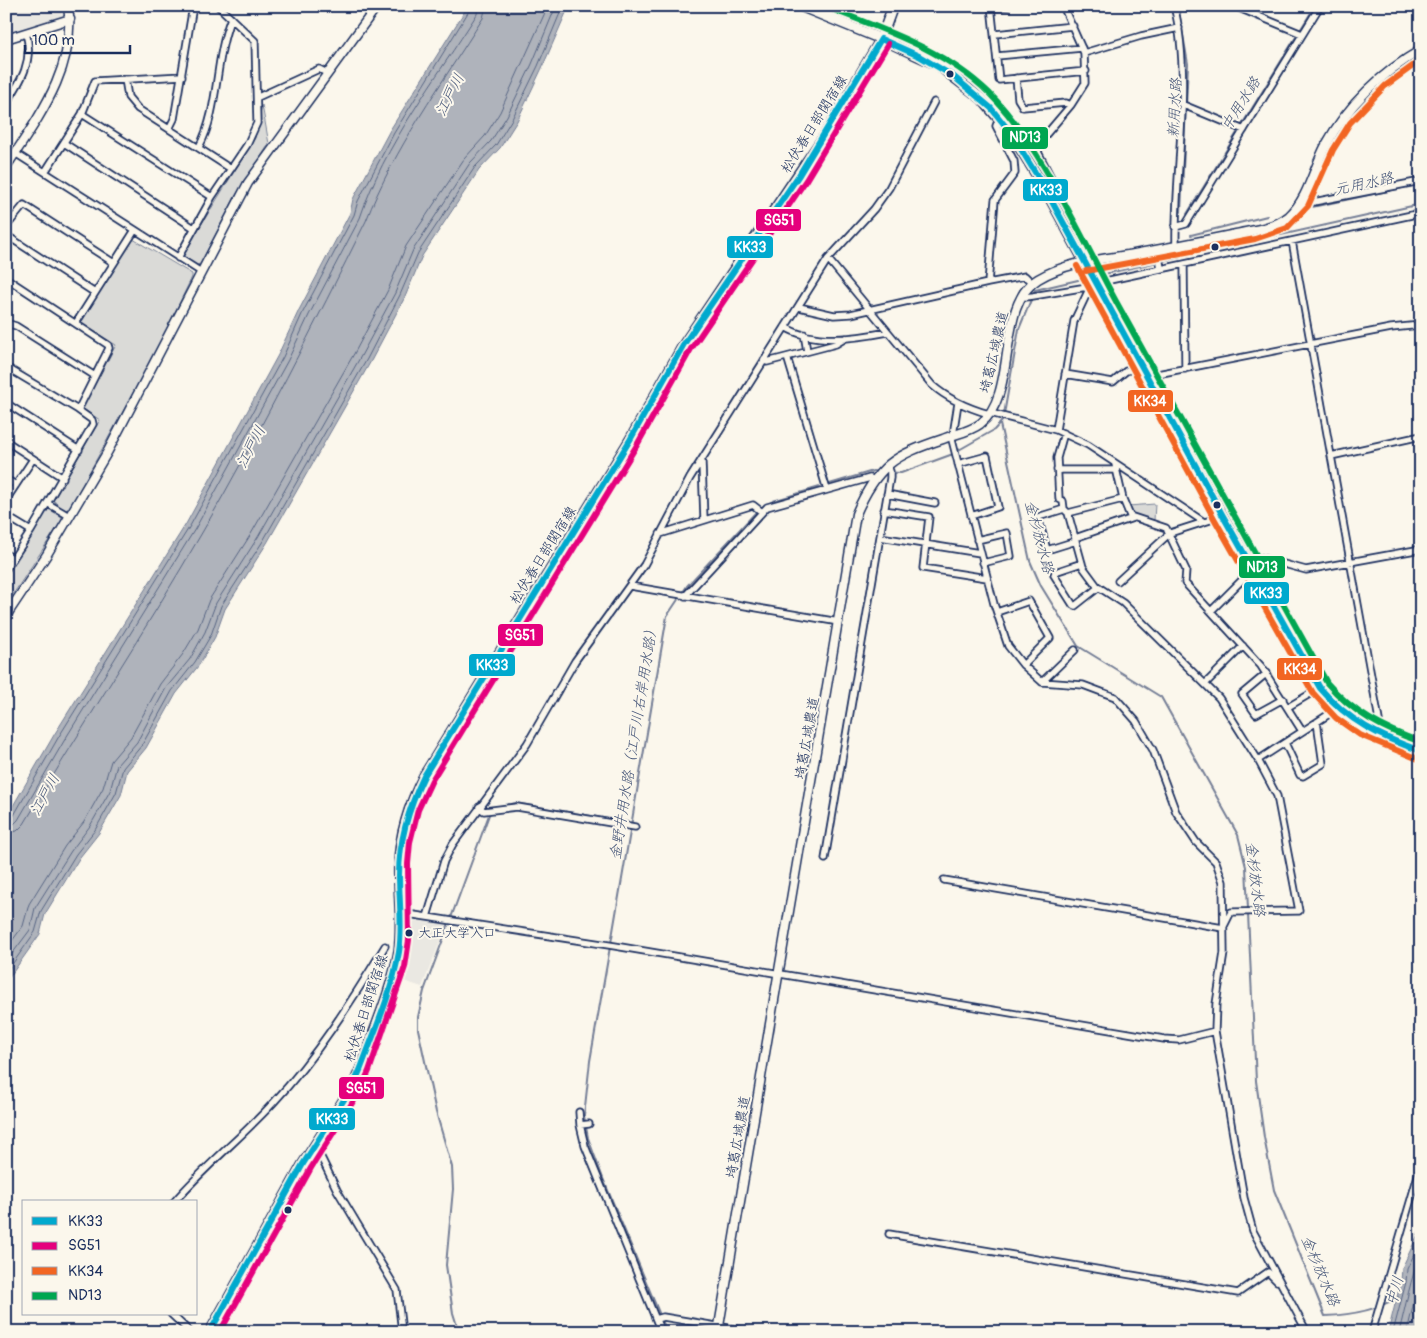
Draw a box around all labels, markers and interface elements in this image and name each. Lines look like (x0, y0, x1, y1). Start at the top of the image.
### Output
scale bar (25, 22, 130, 54)
text: 100 m (32, 31, 75, 50)
unlabelled marker (945, 69, 955, 79)
water label: 江戸川 (431, 71, 469, 119)
street label: 松伏春日部関宿線 (777, 72, 851, 176)
water label: 中用水路 (1217, 73, 1265, 134)
water label: 新用水路 (1164, 77, 1186, 138)
line badge: ND13 (1001, 126, 1049, 150)
text: ND13 (1009, 129, 1041, 146)
water label: 元用水路 (1333, 168, 1396, 200)
line badge: KK33 (1022, 178, 1069, 202)
text: KK33 (1030, 182, 1062, 199)
line badge: SG51 (755, 208, 802, 232)
text: SG51 (764, 212, 794, 229)
line badge: KK33 (726, 235, 774, 259)
text: KK33 (734, 239, 766, 256)
unlabelled marker (1210, 242, 1220, 252)
street label: 埼葛広域農道 (976, 309, 1012, 395)
line badge: KK34 (1127, 389, 1174, 413)
text: KK34 (1134, 393, 1167, 410)
water label: 江戸川 (232, 423, 270, 471)
water label: 金杉放水路 (1020, 498, 1058, 577)
unlabelled marker (1212, 500, 1222, 510)
street label: 松伏春日部関宿線 (506, 503, 580, 607)
line badge: ND13 (1238, 555, 1286, 579)
text: ND13 (1246, 559, 1278, 576)
line badge: KK33 (1243, 581, 1290, 605)
text: KK33 (1250, 585, 1282, 602)
water label: 金野井用水路（江戸川右岸用水路） (606, 621, 662, 861)
line badge: SG51 (497, 623, 544, 647)
text: SG51 (505, 627, 535, 644)
line badge: KK33 (468, 653, 516, 677)
text: KK33 (476, 657, 508, 674)
line badge: KK34 (1276, 657, 1323, 681)
text: KK34 (1284, 661, 1317, 678)
street label: 埼葛広域農道 (791, 695, 823, 781)
water label: 江戸川 (26, 771, 64, 819)
water label: 金杉放水路 (1241, 841, 1269, 918)
place label: 大正大学入口 (418, 925, 496, 941)
marker: 大正大学入口 (404, 928, 414, 938)
street label: 松伏春日部関宿線 (341, 952, 391, 1064)
line badge: SG51 (338, 1076, 385, 1100)
text: SG51 (346, 1080, 376, 1097)
street label: 埼葛広域農道 (722, 1094, 754, 1180)
line badge: KK33 (308, 1107, 356, 1131)
text: KK33 (316, 1111, 348, 1128)
legend (22, 1200, 198, 1316)
unlabelled marker (283, 1205, 293, 1215)
text: KK33 (68, 1212, 103, 1231)
water label: 金杉放水路 (1297, 1233, 1344, 1310)
text: SG51 (68, 1236, 101, 1255)
text: KK34 (68, 1262, 103, 1281)
water label: 中川 (1382, 1274, 1408, 1308)
text: ND13 (68, 1286, 102, 1305)

